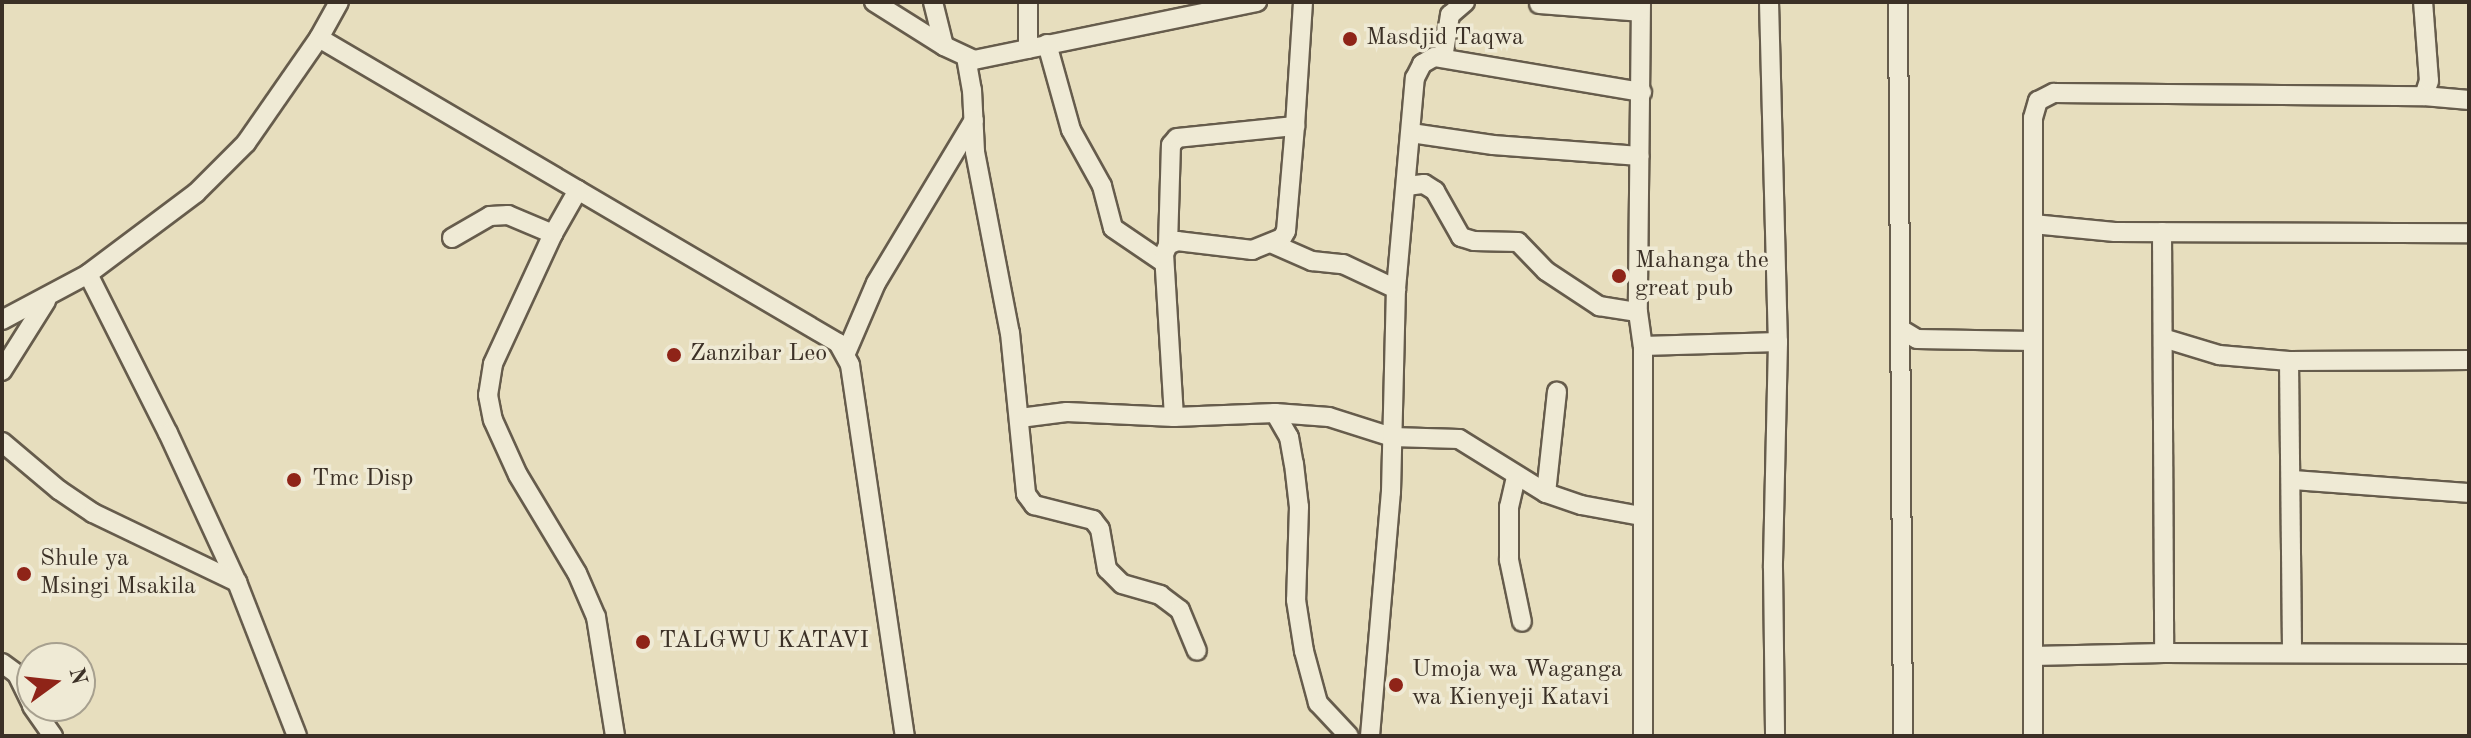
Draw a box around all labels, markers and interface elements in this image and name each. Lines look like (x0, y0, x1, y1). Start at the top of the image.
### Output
place label: Masdjid Taqwa (1366, 25, 1524, 53)
marker: Masdjid Taqwa (1341, 30, 1359, 48)
place label: Mahanga the great pub (1635, 248, 1769, 304)
marker: Mahanga the great pub (1610, 267, 1628, 285)
place label: Zanzibar Leo (690, 341, 827, 369)
marker: Zanzibar Leo (665, 346, 683, 364)
place label: Tmc Disp (312, 466, 413, 494)
marker: Tmc Disp (283, 469, 305, 491)
place label: Shule ya Msingi Msakila (40, 546, 196, 602)
marker: Shule ya Msingi Msakila (15, 565, 33, 583)
place label: TALGWU KATAVI (659, 628, 869, 656)
marker: TALGWU KATAVI (634, 633, 652, 651)
north arrow (16, 642, 96, 722)
place label: Umoja wa Waganga wa Kienyeji Katavi (1412, 657, 1623, 713)
text: N (64, 665, 90, 687)
marker: Umoja wa Waganga wa Kienyeji Katavi (1387, 676, 1405, 694)

